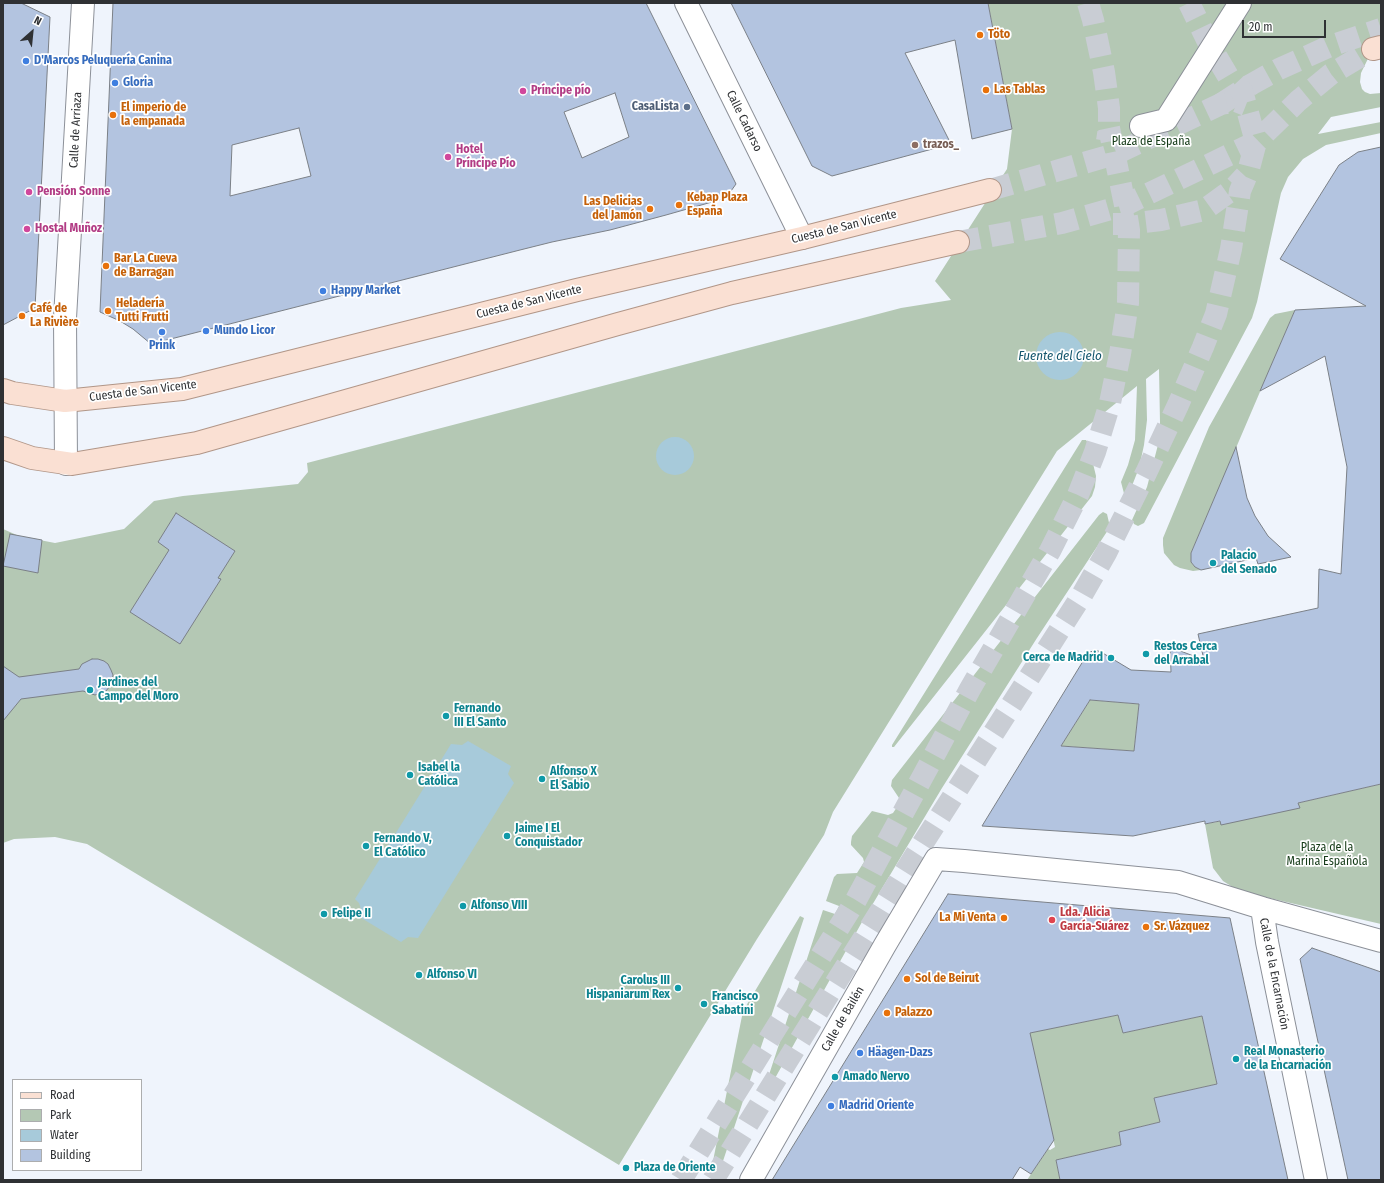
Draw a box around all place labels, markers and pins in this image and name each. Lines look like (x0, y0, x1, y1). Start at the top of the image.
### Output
place label: Töto (988, 28, 1010, 42)
marker: Töto (975, 30, 985, 40)
place label: D'Marcos Peluquería Canina (34, 54, 172, 68)
marker: D'Marcos Peluquería Canina (21, 56, 31, 66)
place label: Gloria (123, 76, 153, 90)
marker: Gloria (110, 78, 120, 88)
place label: Las Tablas (994, 83, 1045, 97)
place label: Príncipe pío (531, 84, 591, 98)
marker: Las Tablas (981, 85, 991, 95)
marker: Príncipe pío (518, 86, 528, 96)
place label: CasaLista (632, 100, 679, 114)
place label: El imperio de la empanada (121, 101, 186, 129)
marker: CasaLista (682, 102, 692, 112)
marker: El imperio de la empanada (108, 110, 118, 120)
place label: trazos_ (923, 138, 959, 152)
marker: trazos_ (910, 140, 920, 150)
place label: Hotel Príncipe Pío (456, 143, 516, 171)
marker: Hotel Príncipe Pío (443, 152, 453, 162)
place label: Pensión Sonne (37, 185, 110, 199)
marker: Pensión Sonne (24, 187, 34, 197)
place label: Kebap Plaza España (687, 191, 748, 219)
place label: Las Delicias del Jamón (584, 195, 642, 223)
marker: Kebap Plaza España (674, 200, 684, 210)
marker: Las Delicias del Jamón (645, 204, 655, 214)
place label: Hostal Muñoz (35, 222, 102, 236)
marker: Hostal Muñoz (22, 224, 32, 234)
place label: Bar La Cueva de Barragan (114, 252, 177, 280)
marker: Bar La Cueva de Barragan (101, 261, 111, 271)
place label: Happy Market (331, 284, 401, 298)
marker: Happy Market (318, 286, 328, 296)
place label: Heladería Tutti Frutti (116, 297, 169, 325)
place label: Café de La Rivière (30, 302, 79, 330)
marker: Heladería Tutti Frutti (103, 306, 113, 316)
marker: Café de La Rivière (17, 311, 27, 321)
place label: Mundo Licor (214, 324, 275, 338)
marker: Mundo Licor (201, 326, 211, 336)
marker: Prink (157, 327, 167, 337)
place label: Prink (149, 339, 175, 353)
place label: Palacio del Senado (1221, 549, 1277, 577)
marker: Palacio del Senado (1208, 558, 1218, 568)
place label: Restos Cerca del Arrabal (1154, 640, 1217, 668)
marker: Restos Cerca del Arrabal (1141, 649, 1151, 659)
place label: Cerca de Madrid (1023, 651, 1103, 665)
marker: Cerca de Madrid (1106, 653, 1116, 663)
place label: Jardines del Campo del Moro (98, 676, 179, 704)
marker: Jardines del Campo del Moro (85, 685, 95, 695)
place label: Fernando III El Santo (454, 702, 506, 730)
marker: Fernando III El Santo (441, 711, 451, 721)
place label: Isabel la Católica (418, 761, 460, 789)
place label: Alfonso X El Sabio (550, 765, 597, 793)
marker: Isabel la Católica (405, 770, 415, 780)
marker: Alfonso X El Sabio (537, 774, 547, 784)
place label: Jaime I El Conquistador (515, 822, 582, 850)
marker: Jaime I El Conquistador (502, 831, 512, 841)
place label: Fernando V, El Católico (374, 832, 432, 860)
marker: Fernando V, El Católico (361, 841, 371, 851)
place label: Alfonso VIII (471, 899, 527, 913)
marker: Alfonso VIII (458, 901, 468, 911)
place label: Lda. Alicia García-Suárez (1060, 906, 1129, 934)
place label: Felipe II (332, 907, 371, 921)
marker: Felipe II (319, 909, 329, 919)
place label: La Mi Venta (939, 911, 996, 925)
marker: La Mi Venta (999, 913, 1009, 923)
marker: Lda. Alicia García-Suárez (1047, 915, 1057, 925)
place label: Sr. Vázquez (1154, 920, 1209, 934)
marker: Sr. Vázquez (1141, 922, 1151, 932)
place label: Alfonso VI (427, 968, 477, 982)
marker: Alfonso VI (414, 970, 424, 980)
place label: Sol de Beirut (915, 972, 979, 986)
place label: Carolus III Hispaniarum Rex (586, 974, 670, 1002)
marker: Sol de Beirut (902, 974, 912, 984)
marker: Carolus III Hispaniarum Rex (673, 983, 683, 993)
place label: Francisco Sabatini (712, 990, 758, 1018)
marker: Francisco Sabatini (699, 999, 709, 1009)
place label: Palazzo (895, 1006, 932, 1020)
marker: Palazzo (882, 1008, 892, 1018)
place label: Real Monasterio de la Encarnación (1244, 1045, 1331, 1073)
place label: Häagen-Dazs (868, 1046, 933, 1060)
marker: Häagen-Dazs (855, 1048, 865, 1058)
marker: Real Monasterio de la Encarnación (1231, 1054, 1241, 1064)
place label: Amado Nervo (843, 1070, 910, 1084)
marker: Amado Nervo (830, 1072, 840, 1082)
place label: Madrid Oriente (839, 1099, 914, 1113)
marker: Madrid Oriente (826, 1101, 836, 1111)
place label: Plaza de Oriente (634, 1161, 716, 1175)
marker: Plaza de Oriente (621, 1163, 631, 1173)

